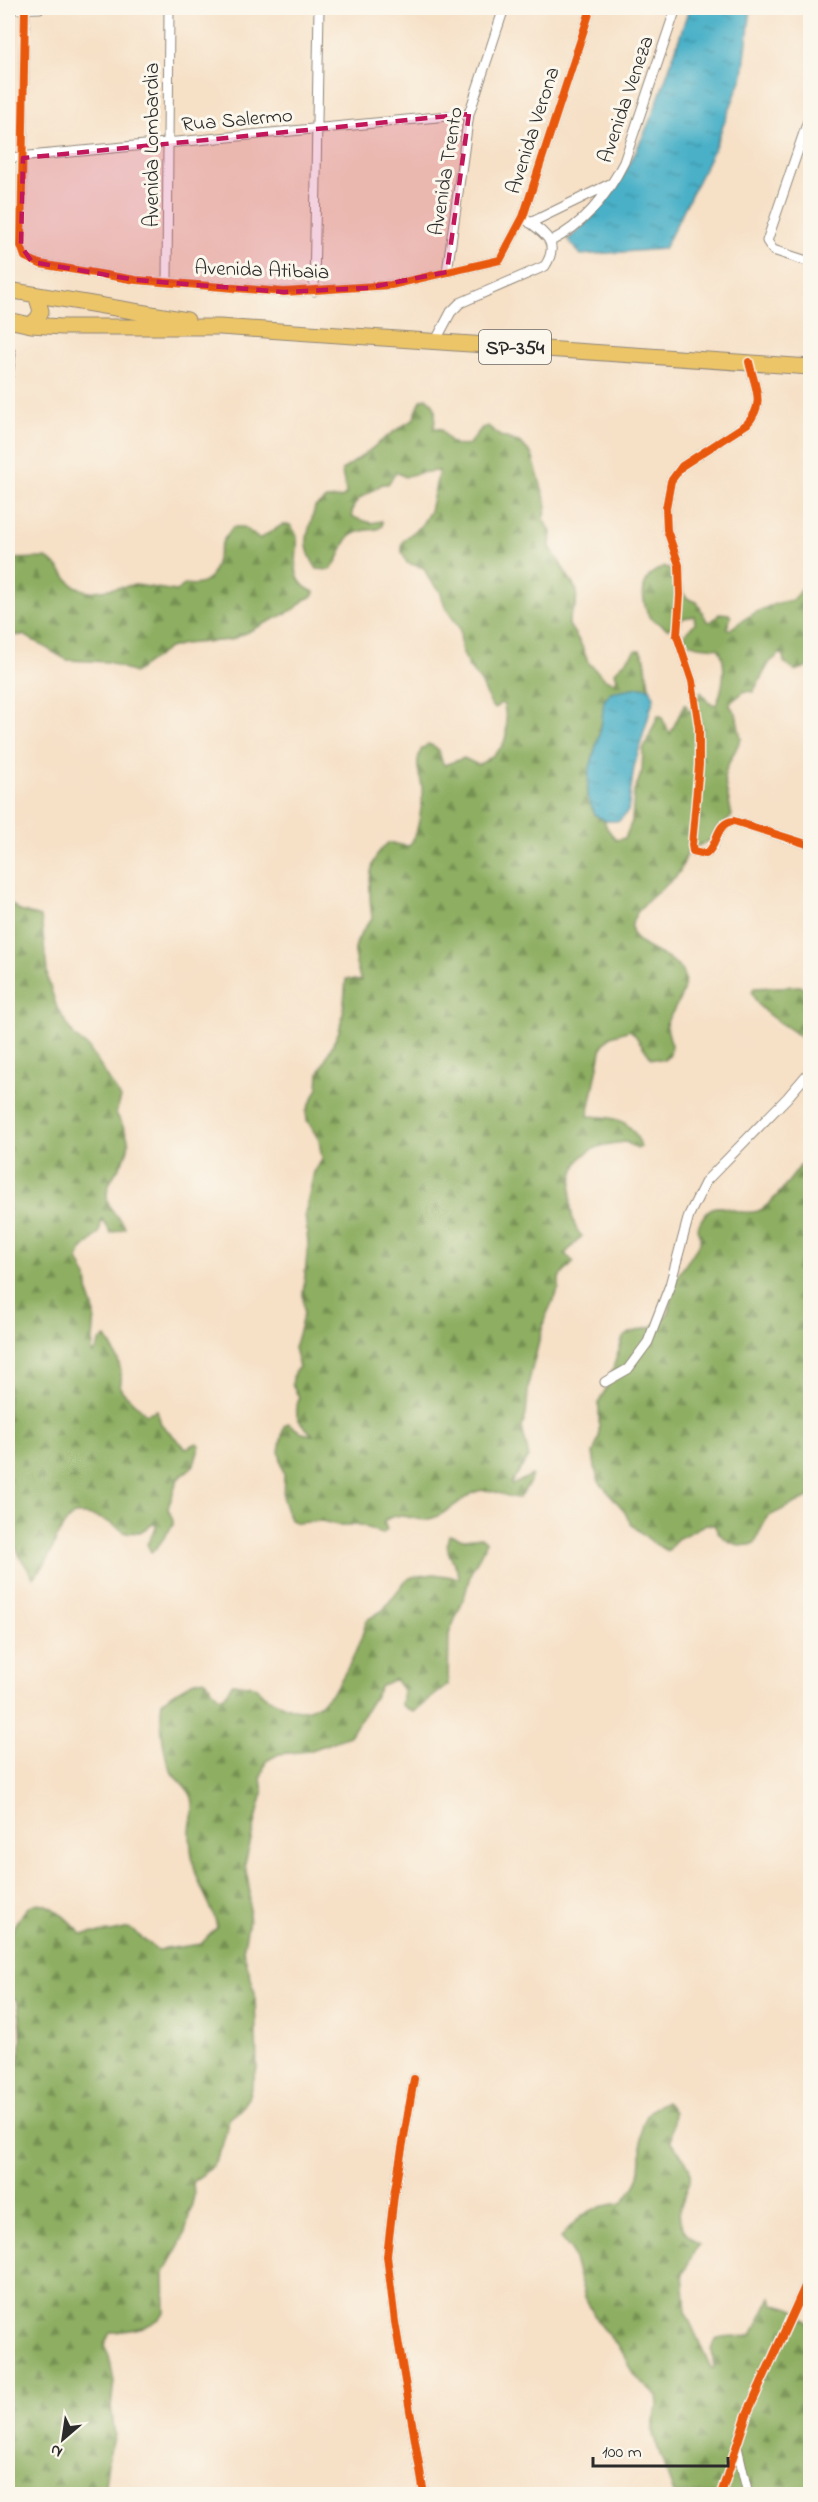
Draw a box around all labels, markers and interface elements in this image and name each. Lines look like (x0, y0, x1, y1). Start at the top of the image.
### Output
street label: Avenida Veneza (591, 32, 663, 167)
street label: Avenida Lombardia (138, 63, 168, 227)
street label: Avenida Verona (499, 63, 569, 198)
street label: Rua Salermo (180, 101, 294, 141)
street label: Avenida Trento (422, 105, 472, 238)
street label: Avenida Atibaia (194, 254, 330, 288)
road number: SP-354 (479, 330, 551, 364)
north arrow (33, 2409, 93, 2469)
scale bar (593, 2430, 728, 2468)
text: N (46, 2437, 67, 2463)
text: 100 m (602, 2440, 642, 2466)

